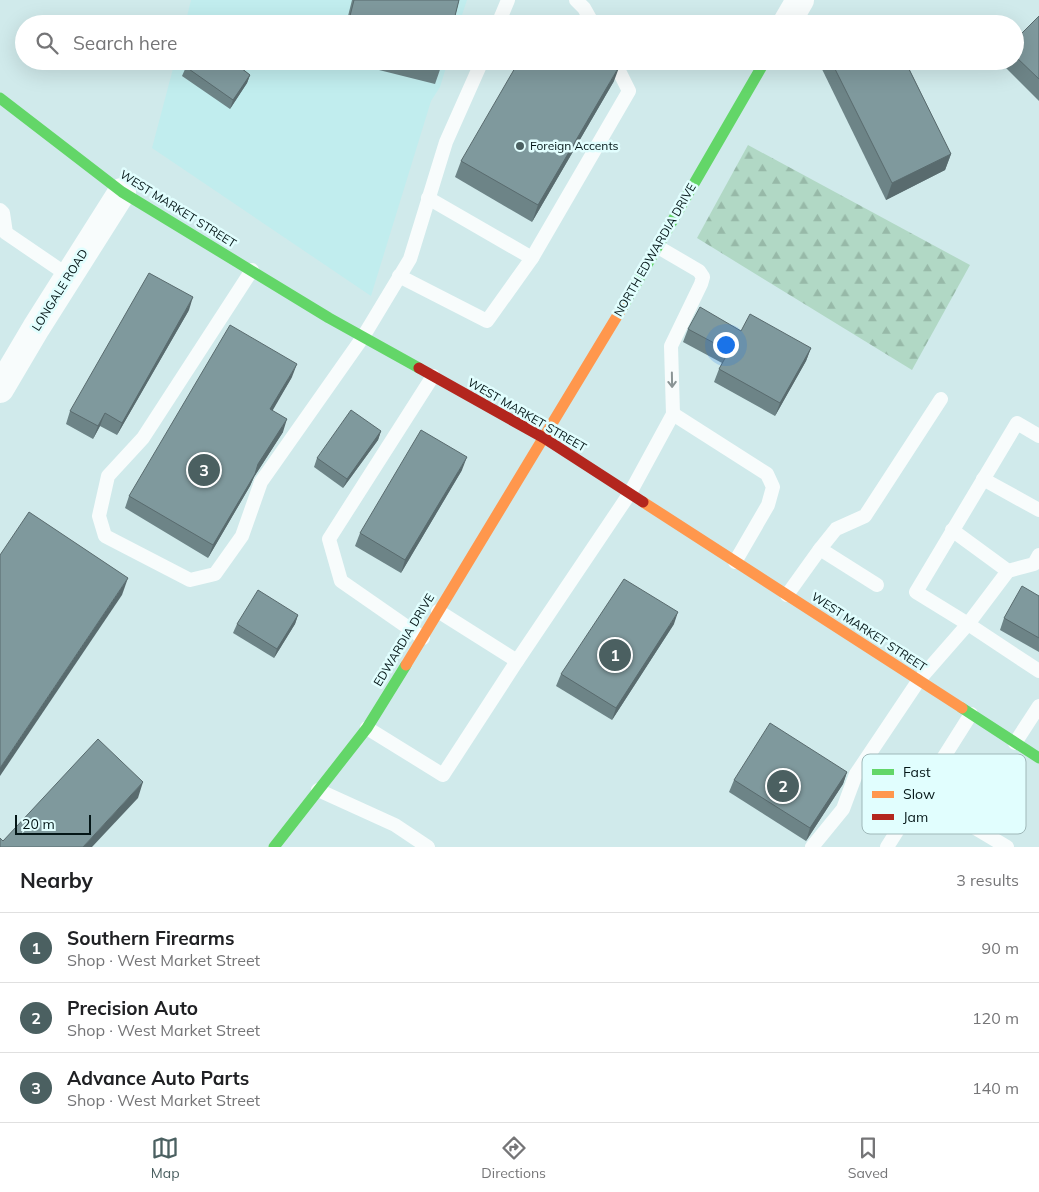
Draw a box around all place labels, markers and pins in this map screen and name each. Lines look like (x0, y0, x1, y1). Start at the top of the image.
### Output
place label: Foreign Accents (530, 138, 619, 153)
marker: Foreign Accents (514, 140, 526, 152)
pin: 3 (188, 451, 220, 489)
pin: 1 (599, 636, 631, 674)
pin: 2 (767, 767, 799, 805)

